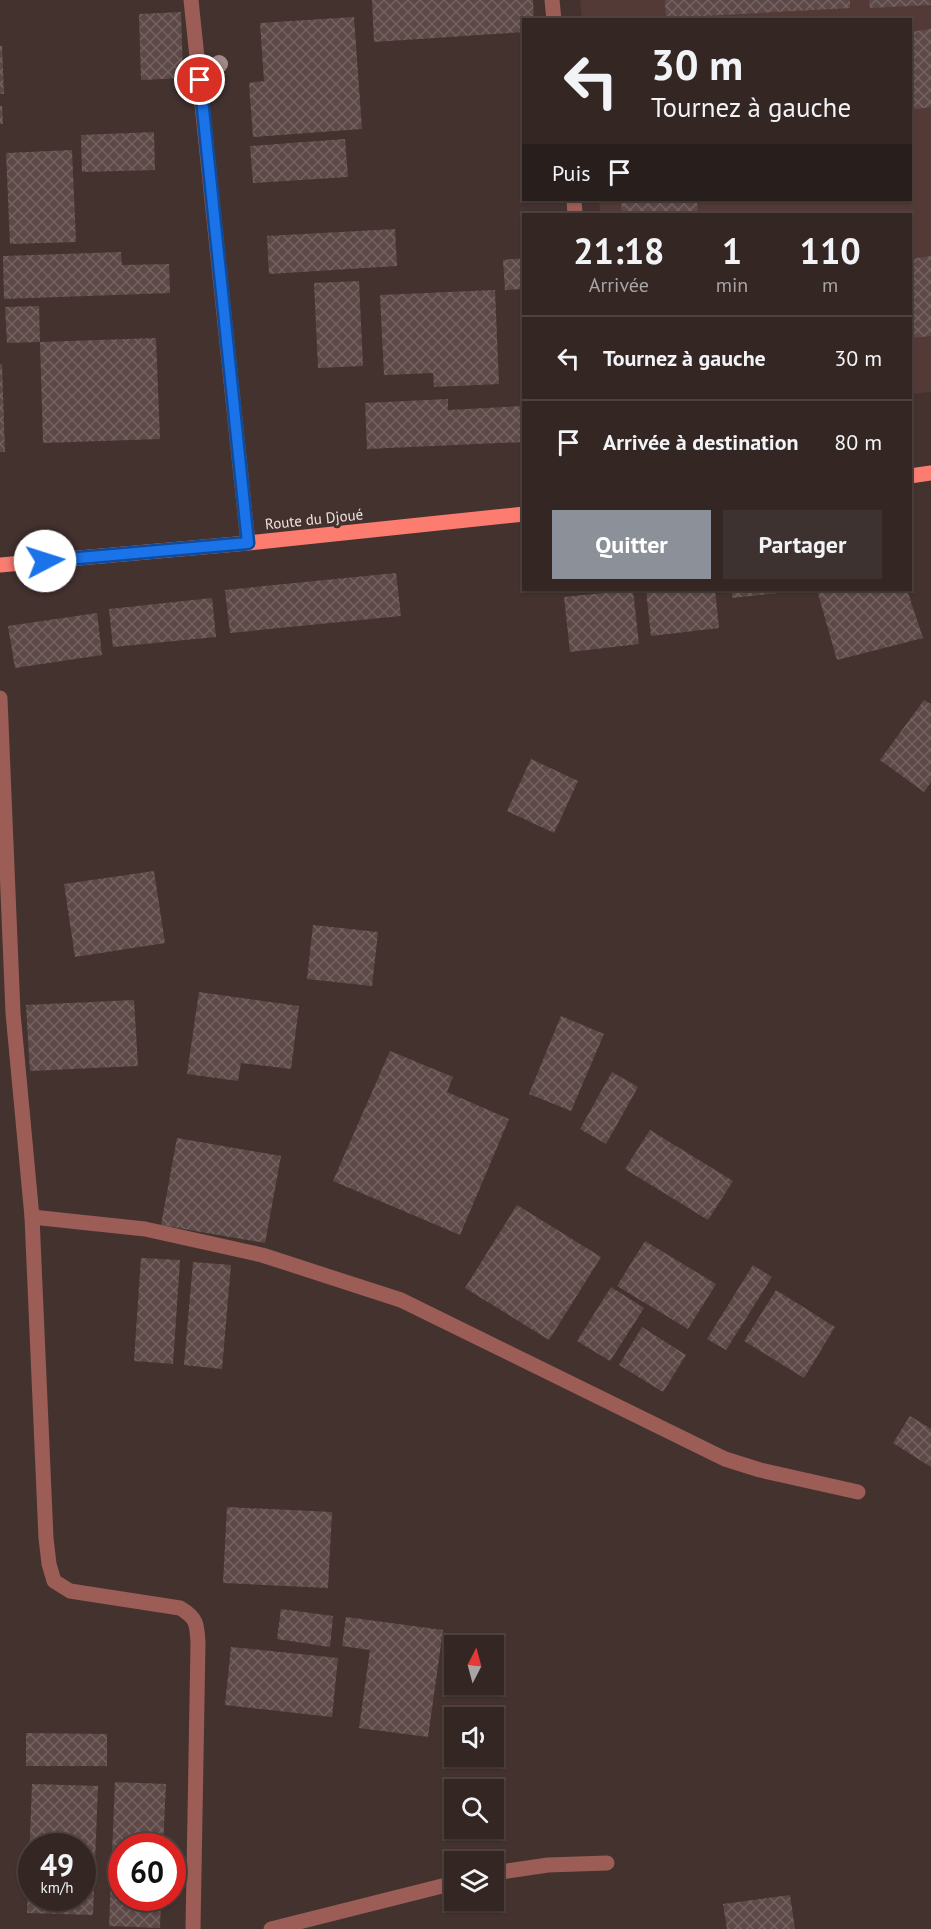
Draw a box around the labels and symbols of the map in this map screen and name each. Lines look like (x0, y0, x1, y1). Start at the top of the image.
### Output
pin (174, 54, 225, 105)
street label: Route du Djoué (264, 504, 364, 534)
position arrow (13, 529, 77, 593)
north arrow (444, 1635, 504, 1695)
speed limit sign: 60 (108, 1833, 186, 1911)

